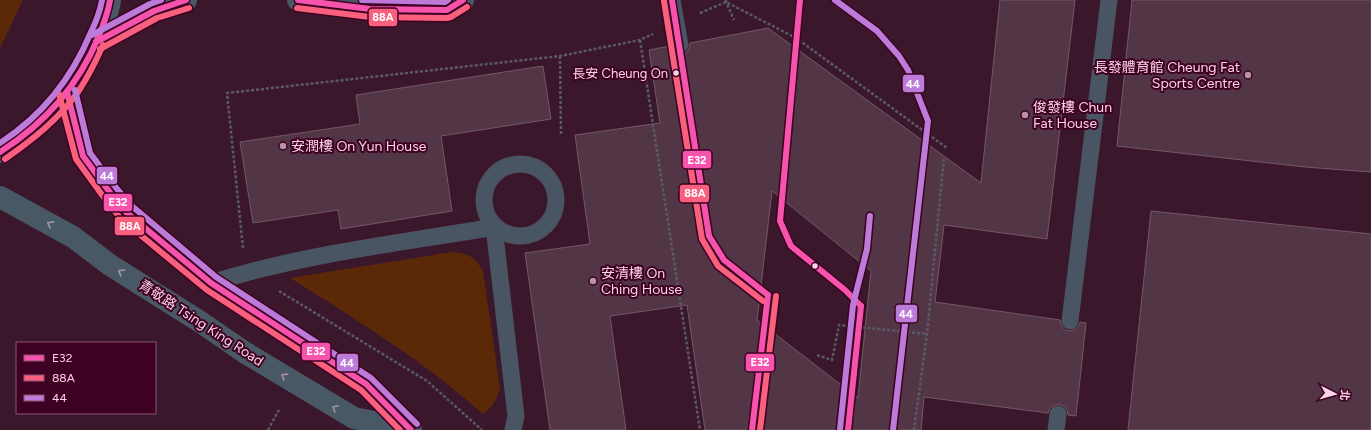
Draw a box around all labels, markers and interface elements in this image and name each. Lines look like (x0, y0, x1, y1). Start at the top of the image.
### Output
line badge: 88A (368, 8, 398, 27)
text: 88A (372, 11, 394, 24)
place label: 長發體育館 Cheung Fat Sports Centre (1094, 59, 1240, 92)
place label: 長安 Cheung On (572, 66, 668, 81)
marker: 長安 Cheung On (671, 68, 681, 78)
marker: 長發體育館 Cheung Fat Sports Centre (1243, 70, 1253, 80)
line badge: 44 (902, 74, 925, 93)
text: 44 (906, 78, 920, 91)
place label: 俊發樓 Chun Fat House (1033, 99, 1112, 132)
marker: 俊發樓 Chun Fat House (1020, 110, 1030, 120)
place label: 安潤樓 On Yun House (291, 138, 427, 155)
marker: 安潤樓 On Yun House (278, 141, 288, 151)
line badge: E32 (682, 150, 712, 169)
text: E32 (688, 154, 706, 167)
line badge: 44 (96, 166, 118, 185)
text: 44 (100, 170, 114, 183)
line badge: 88A (679, 184, 710, 203)
text: 88A (684, 187, 706, 200)
line badge: E32 (103, 193, 133, 212)
text: E32 (109, 196, 127, 209)
line badge: 88A (114, 216, 145, 236)
text: 88A (119, 220, 141, 233)
one-way arrow (47, 222, 54, 229)
unlabelled marker (810, 261, 820, 271)
place label: 安清樓 On Ching House (601, 265, 683, 298)
one-way arrow (119, 270, 126, 277)
street label: 青敬路 Tsing King Road (135, 276, 267, 370)
marker: 安清樓 On Ching House (588, 276, 598, 286)
line badge: 44 (895, 304, 918, 323)
text: 44 (899, 308, 913, 321)
legend (16, 342, 156, 414)
line badge: E32 (301, 342, 331, 361)
text: E32 (307, 345, 325, 358)
text: E32 (52, 351, 72, 365)
line badge: 44 (336, 353, 359, 372)
line badge: E32 (745, 353, 775, 372)
text: E32 (751, 356, 769, 369)
text: 44 (340, 357, 354, 370)
text: 88A (52, 371, 75, 385)
one-way arrow (281, 374, 288, 381)
north arrow (1315, 374, 1355, 414)
text: 北 (1337, 389, 1351, 401)
text: 44 (52, 391, 67, 405)
one-way arrow (332, 405, 340, 412)

